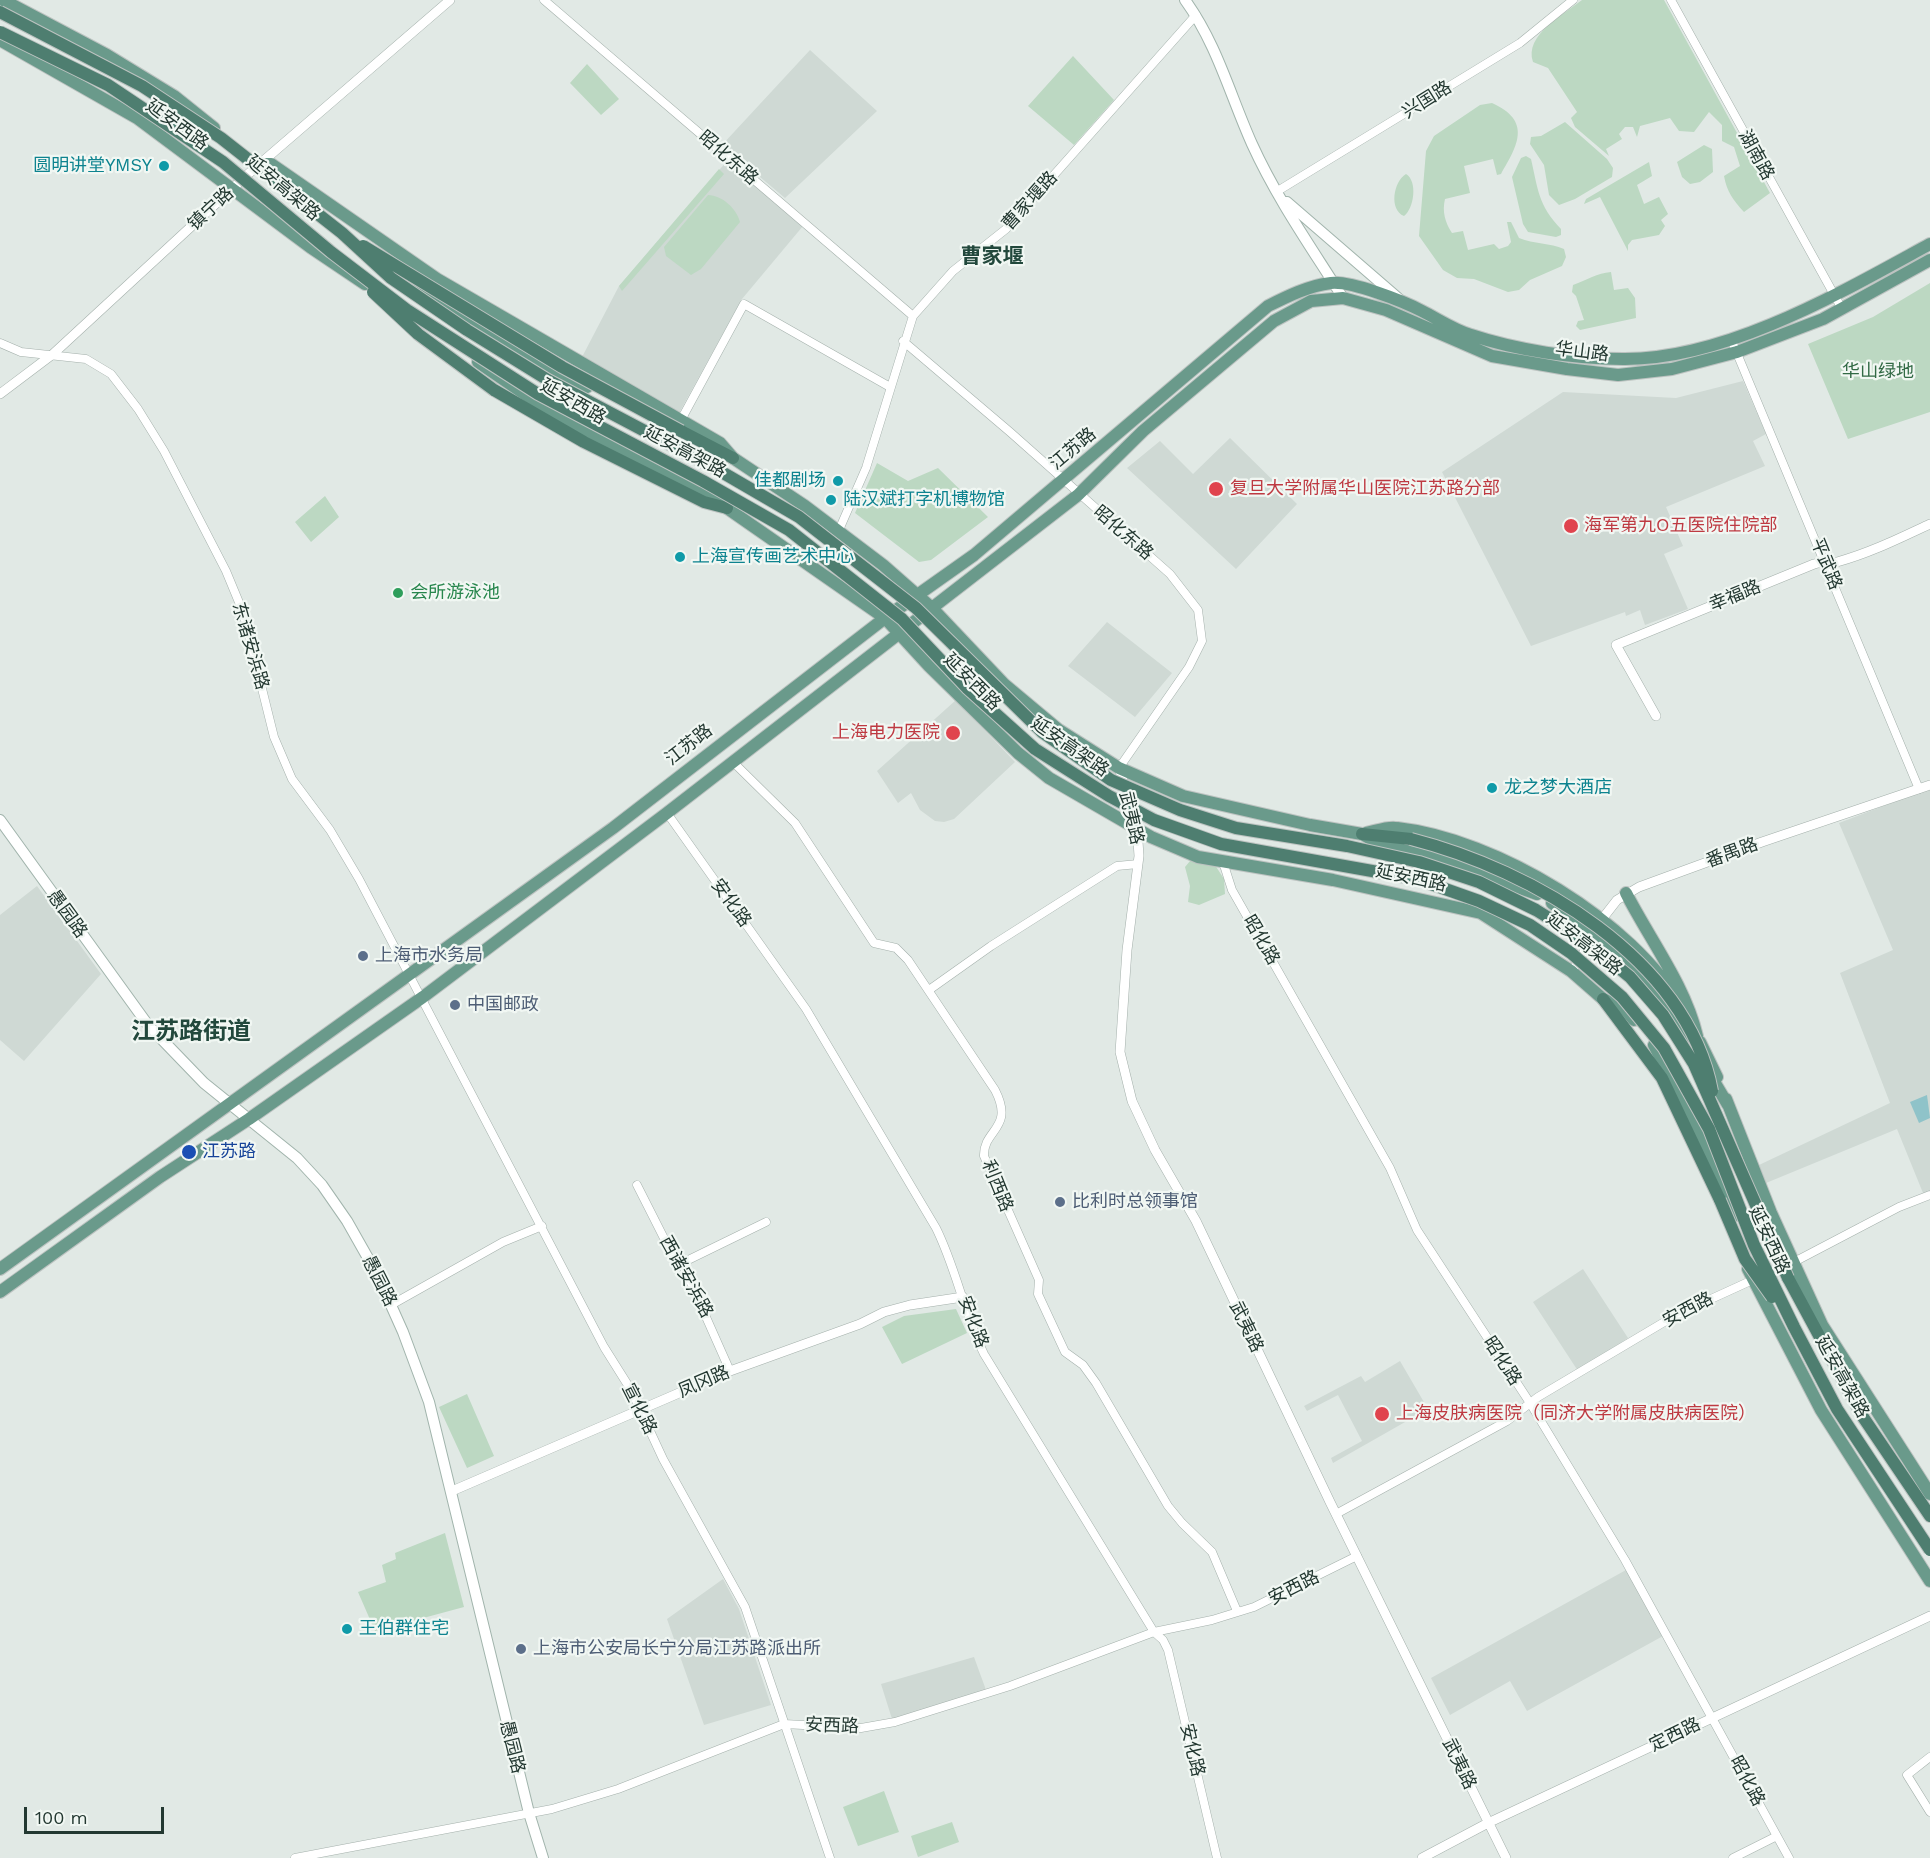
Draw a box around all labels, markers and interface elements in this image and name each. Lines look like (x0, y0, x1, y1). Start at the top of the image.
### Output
street label: 兴国路 (1398, 77, 1456, 123)
street label: 延安西路 (142, 95, 212, 155)
street label: 昭化东路 (694, 126, 762, 190)
street label: 湖南路 (1733, 126, 1779, 184)
street label: 延安高架路 (242, 151, 324, 225)
place label: 圆明讲堂YMSY (33, 155, 152, 177)
marker: 圆明讲堂YMSY (157, 159, 171, 173)
street label: 曹家堰路 (998, 167, 1062, 235)
street label: 镇宁路 (184, 183, 238, 235)
district label: 曹家堰 (961, 244, 1023, 270)
street label: 华山路 (1554, 338, 1610, 366)
park label: 华山绿地 (1842, 361, 1914, 383)
street label: 延安西路 (536, 375, 610, 429)
street label: 延安高架路 (640, 421, 730, 483)
street label: 江苏路 (1045, 423, 1101, 475)
place label: 佳都剧场 (754, 470, 826, 492)
marker: 佳都剧场 (831, 474, 845, 488)
place label: 复旦大学附属华山医院江苏路分部 (1230, 478, 1500, 500)
marker: 复旦大学附属华山医院江苏路分部 (1207, 480, 1225, 498)
place label: 陆汉斌打字机博物馆 (843, 489, 1005, 511)
marker: 陆汉斌打字机博物馆 (824, 493, 838, 507)
street label: 昭化东路 (1089, 501, 1157, 565)
place label: 海军第九O五医院住院部 (1584, 515, 1777, 537)
marker: 海军第九O五医院住院部 (1562, 517, 1580, 535)
street label: 平武路 (1806, 535, 1846, 593)
place label: 上海宣传画艺术中心 (692, 546, 854, 568)
marker: 上海宣传画艺术中心 (673, 550, 687, 564)
street label: 幸福路 (1706, 576, 1764, 616)
place label: 会所游泳池 (410, 582, 500, 604)
marker: 会所游泳池 (391, 586, 405, 600)
street label: 东诸安浜路 (227, 600, 273, 692)
street label: 延安西路 (939, 649, 1005, 715)
street label: 延安高架路 (1027, 712, 1113, 782)
street label: 江苏路 (661, 720, 717, 770)
place label: 上海电力医院 (832, 722, 940, 744)
marker: 上海电力医院 (944, 724, 962, 742)
place label: 龙之梦大酒店 (1504, 777, 1612, 799)
marker: 龙之梦大酒店 (1485, 781, 1499, 795)
street label: 武夷路 (1114, 789, 1148, 847)
street label: 番禺路 (1703, 834, 1761, 872)
street label: 延安西路 (1374, 860, 1448, 896)
street label: 安化路 (706, 875, 756, 931)
street label: 愚园路 (42, 886, 92, 942)
street label: 延安高架路 (1542, 908, 1626, 980)
street label: 昭化路 (1238, 911, 1284, 969)
place label: 上海市水务局 (375, 945, 483, 967)
marker: 上海市水务局 (356, 949, 370, 963)
place label: 中国邮政 (467, 994, 539, 1016)
marker: 中国邮政 (448, 998, 462, 1012)
district label: 江苏路街道 (131, 1018, 251, 1046)
place label: 江苏路 (202, 1141, 256, 1163)
marker: 江苏路 (180, 1143, 198, 1161)
street label: 利西路 (977, 1157, 1017, 1215)
place label: 比利时总领事馆 (1072, 1191, 1198, 1213)
marker: 比利时总领事馆 (1053, 1195, 1067, 1209)
street label: 延安西路 (1744, 1203, 1794, 1277)
street label: 西诸安浜路 (655, 1232, 717, 1322)
street label: 愚园路 (357, 1252, 401, 1310)
street label: 安西路 (1659, 1288, 1717, 1332)
street label: 安化路 (953, 1293, 993, 1351)
street label: 武夷路 (1224, 1298, 1268, 1356)
street label: 昭化路 (1478, 1332, 1526, 1390)
street label: 延安高架路 (1811, 1332, 1873, 1422)
street label: 凤冈路 (675, 1362, 733, 1402)
street label: 宣化路 (617, 1380, 661, 1438)
place label: 上海皮肤病医院（同济大学附属皮肤病医院） (1396, 1403, 1756, 1425)
marker: 上海皮肤病医院（同济大学附属皮肤病医院） (1373, 1405, 1391, 1423)
street label: 安西路 (1265, 1566, 1323, 1610)
place label: 王伯群住宅 (359, 1618, 449, 1640)
marker: 王伯群住宅 (340, 1622, 354, 1636)
place label: 上海市公安局长宁分局江苏路派出所 (533, 1638, 821, 1660)
marker: 上海市公安局长宁分局江苏路派出所 (514, 1642, 528, 1656)
street label: 定西路 (1646, 1713, 1704, 1757)
street label: 安西路 (805, 1714, 859, 1738)
street label: 愚园路 (495, 1718, 529, 1776)
street label: 安化路 (1175, 1721, 1209, 1779)
street label: 武夷路 (1437, 1735, 1481, 1793)
street label: 昭化路 (1725, 1752, 1769, 1810)
scale bar (27, 1795, 166, 1833)
text: 100 m (35, 1807, 88, 1828)

